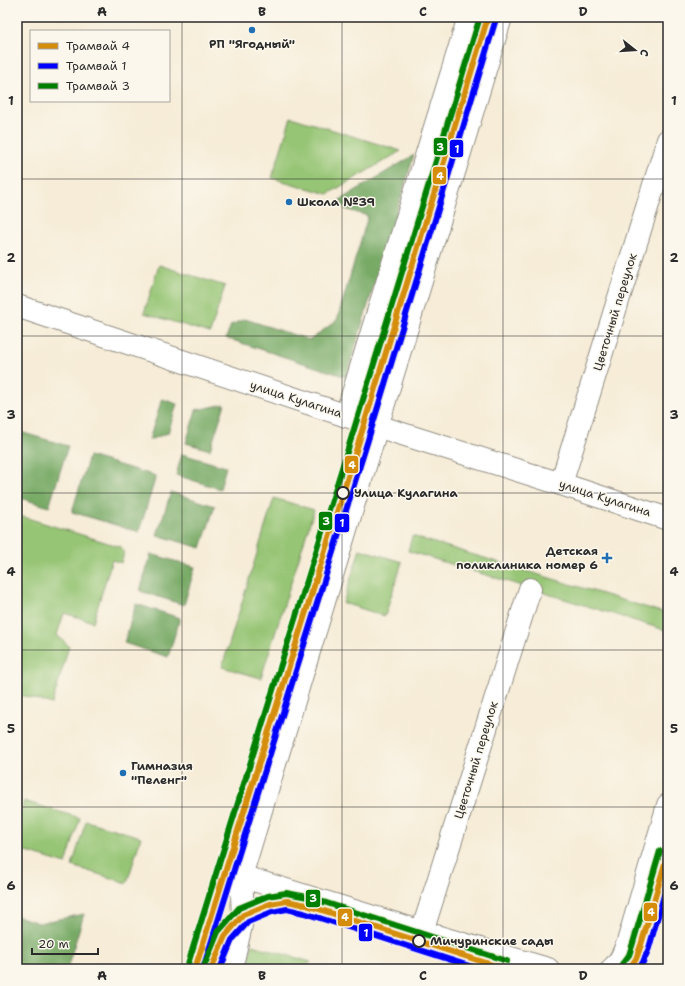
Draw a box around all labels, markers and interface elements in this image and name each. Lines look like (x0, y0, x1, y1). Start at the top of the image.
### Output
text: A (97, 3, 107, 20)
text: B (258, 3, 266, 20)
text: C (419, 3, 427, 20)
text: D (578, 3, 588, 20)
marker: РП "Ягодный" (247, 25, 257, 35)
legend (30, 30, 170, 102)
north arrow (615, 30, 655, 70)
place label: РП "Ягодный" (209, 36, 295, 52)
text: Трамвай 4 (66, 38, 130, 54)
text: С (636, 47, 652, 58)
text: Трамвай 1 (66, 58, 127, 74)
text: Трамвай 3 (66, 78, 130, 94)
text: 1 (8, 92, 14, 109)
text: 1 (671, 92, 677, 109)
line badge: 3 (433, 137, 448, 156)
line badge: 1 (449, 139, 464, 158)
text: 3 (436, 140, 444, 155)
text: 1 (454, 142, 460, 157)
line badge: 4 (432, 166, 447, 185)
text: 4 (436, 169, 444, 184)
place label: Школа №39 (297, 194, 375, 210)
marker: Школа №39 (284, 197, 294, 207)
text: 2 (6, 249, 16, 266)
text: 2 (669, 249, 679, 266)
street label: Цветочный переулок (589, 250, 641, 373)
street label: улица Кулагина (248, 377, 344, 422)
text: 3 (6, 406, 16, 423)
text: 3 (669, 406, 679, 423)
line badge: 4 (344, 455, 359, 474)
text: 4 (348, 458, 356, 473)
street label: улица Кулагина (557, 476, 653, 521)
place label: Улица Кулагина (354, 485, 459, 501)
marker: Улица Кулагина (336, 486, 350, 500)
line badge: 3 (318, 511, 333, 531)
line badge: 1 (334, 513, 350, 533)
text: 3 (322, 514, 330, 529)
text: 1 (339, 516, 345, 531)
place label: Детская поликлиника номер 6 (456, 543, 598, 573)
marker: Детская поликлиника номер 6 (601, 552, 613, 564)
text: 4 (6, 563, 16, 580)
text: 4 (669, 563, 679, 580)
street label: Цветочный переулок (450, 698, 502, 821)
text: 5 (7, 720, 15, 737)
text: 5 (670, 720, 678, 737)
place label: Гимназия "Пеленг" (131, 758, 193, 788)
marker: Гимназия "Пеленг" (118, 768, 128, 778)
text: 6 (6, 877, 16, 894)
text: 6 (669, 877, 679, 894)
line badge: 3 (305, 889, 321, 908)
text: 3 (309, 891, 317, 906)
line badge: 4 (643, 902, 658, 922)
text: 4 (647, 905, 655, 920)
line badge: 4 (337, 908, 353, 927)
text: 4 (341, 910, 349, 925)
line badge: 1 (358, 923, 373, 942)
text: 1 (363, 926, 369, 941)
scale bar (32, 930, 98, 956)
place label: Мичуринские сады (430, 933, 554, 949)
marker: Мичуринские сады (412, 934, 426, 948)
text: 20 m (38, 936, 69, 952)
text: A (97, 967, 107, 984)
text: B (258, 967, 266, 984)
text: C (419, 967, 427, 984)
text: D (578, 967, 588, 984)

